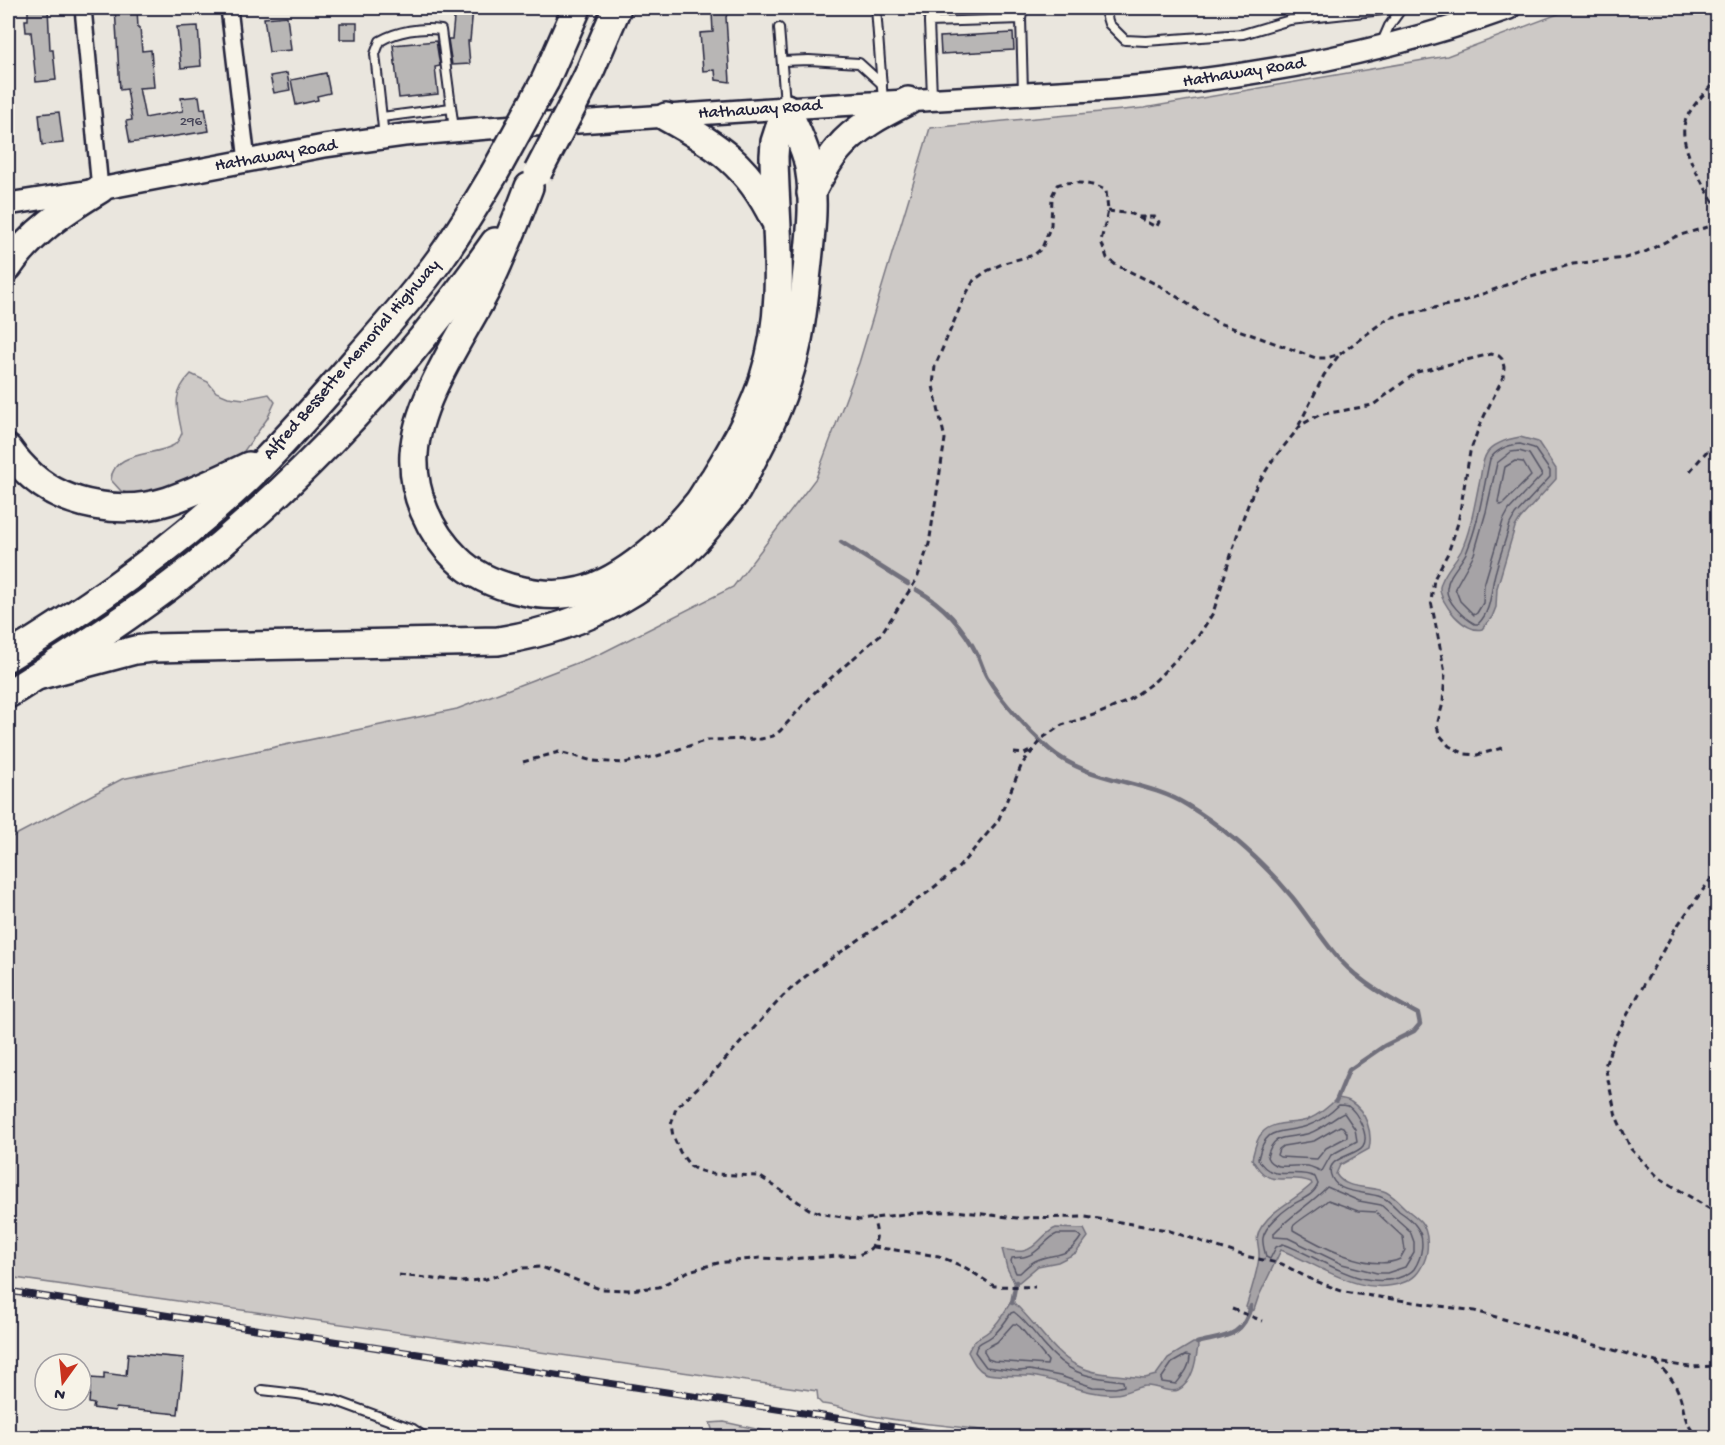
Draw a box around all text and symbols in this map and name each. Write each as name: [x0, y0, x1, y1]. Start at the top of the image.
street label: Hathaway Road: [1181, 53, 1308, 93]
street label: Hathaway Road: [698, 95, 824, 125]
house number: 296: [180, 113, 203, 131]
street label: Hathaway Road: [213, 135, 340, 177]
street label: Alfred Bessette Memorial Highway: [259, 255, 445, 465]
north arrow: [33, 1352, 93, 1412]
text: N: [52, 1382, 68, 1404]

